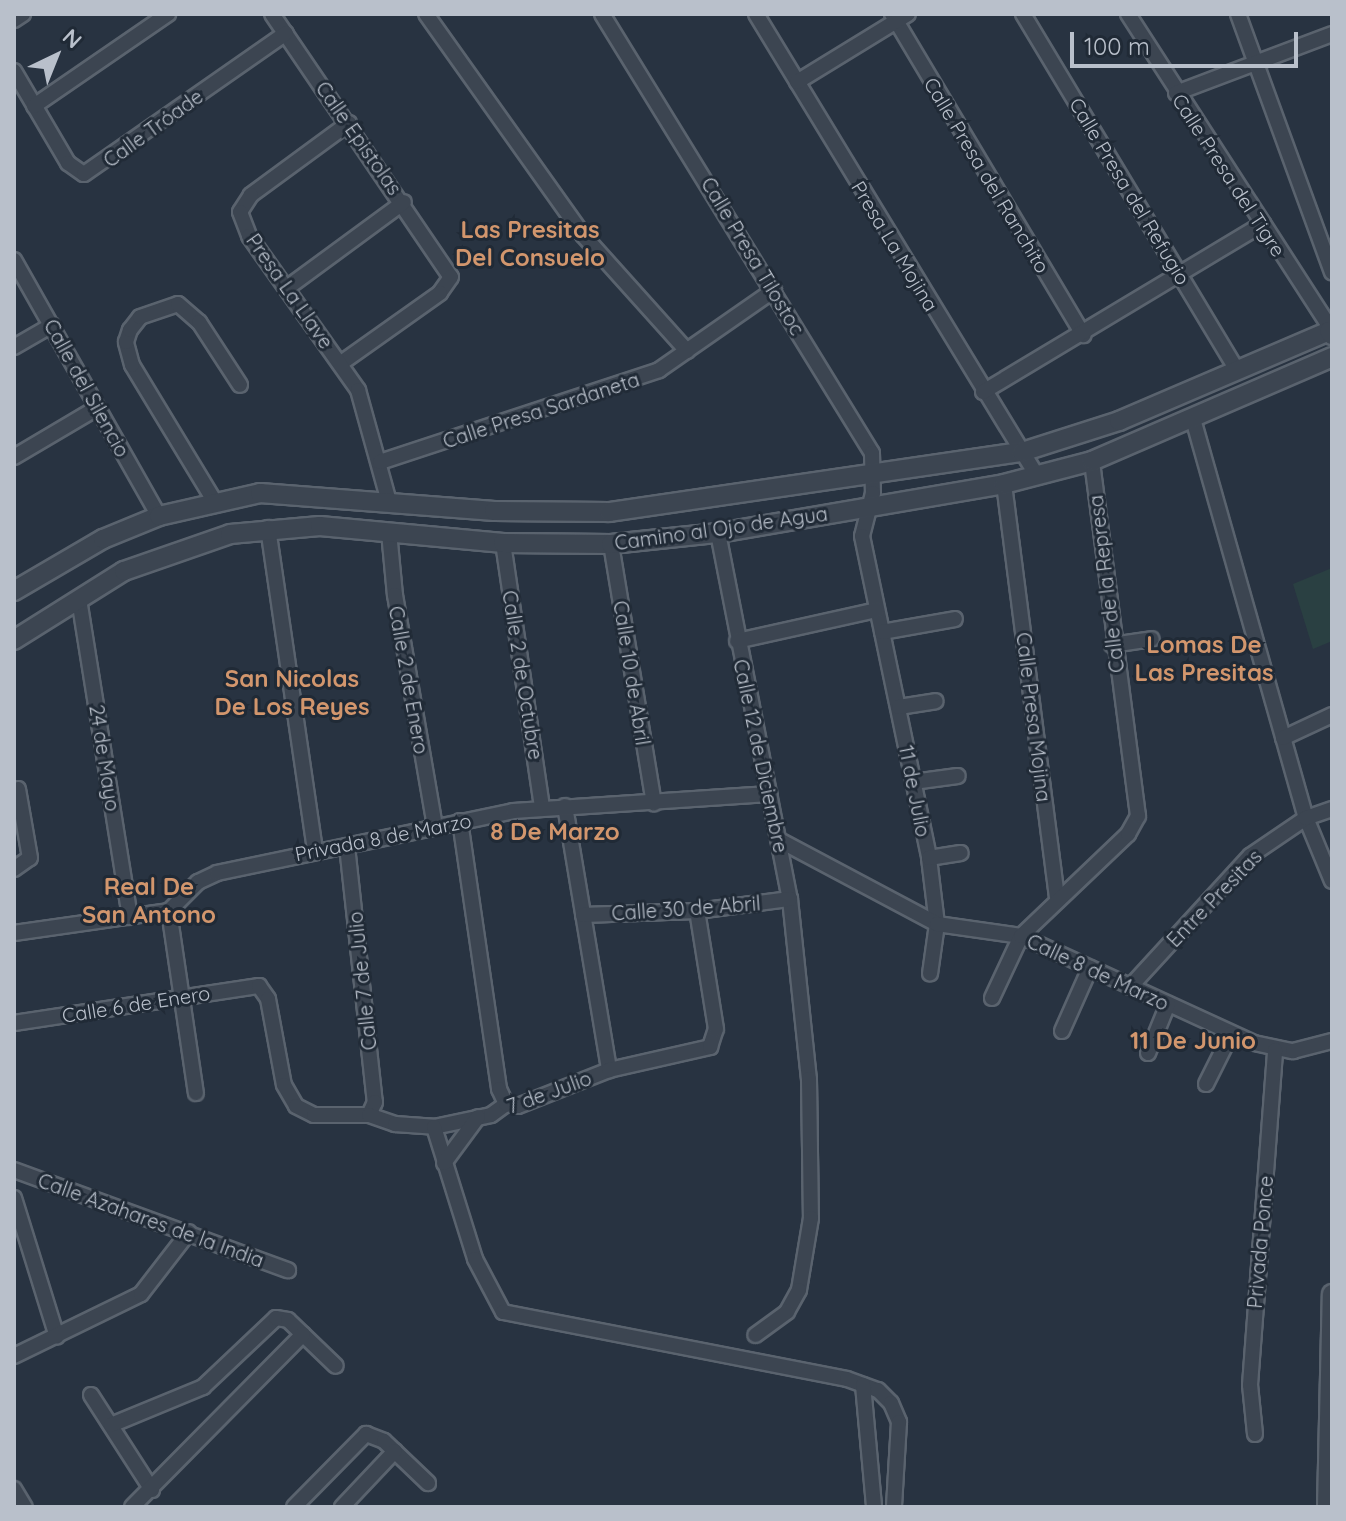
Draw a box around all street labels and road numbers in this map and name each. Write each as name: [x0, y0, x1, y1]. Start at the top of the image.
street label: Calle Presa del Ranchito: [919, 73, 1055, 277]
street label: Calle Epistolas: [311, 77, 407, 199]
street label: Calle Tróade: [99, 84, 207, 172]
street label: Calle Presa del Tigre: [1167, 89, 1291, 261]
street label: Calle Presa del Refugio: [1065, 93, 1195, 289]
street label: Calle Presa Tilostoc: [696, 173, 810, 339]
street label: Presa La Mojina: [847, 176, 943, 316]
street label: Presa La Llave: [242, 229, 338, 353]
street label: Calle del Silencio: [39, 315, 135, 461]
street label: Calle Presa Sardaneta: [440, 367, 642, 453]
street label: Calle de la Represa: [1083, 494, 1129, 674]
street label: Camino al Ojo de Agua: [613, 501, 829, 555]
street label: Calle 2 de Octubre: [498, 589, 548, 761]
street label: Calle 10 de Abril: [609, 599, 655, 747]
street label: Calle 2 de Enero: [384, 604, 434, 756]
street label: Calle Presa Mojina: [1012, 631, 1056, 803]
street label: Calle 12 de Diciembre: [729, 657, 793, 855]
street label: 24 de Mayo: [85, 703, 125, 813]
street label: 11 de Julio: [894, 743, 936, 839]
street label: Privada 8 de Marzo: [293, 808, 473, 866]
street label: Entre Presitas: [1162, 844, 1266, 952]
street label: Calle 30 de Abril: [611, 891, 761, 925]
street label: Calle 7 de Julio: [343, 910, 381, 1052]
street label: Calle 8 de Marzo: [1023, 929, 1173, 1015]
street label: Calle 6 de Enero: [60, 980, 212, 1028]
street label: 7 de Julio: [503, 1066, 595, 1118]
street label: Calle Azahares de la India: [35, 1168, 267, 1272]
street label: Privada Ponce: [1242, 1175, 1278, 1309]

